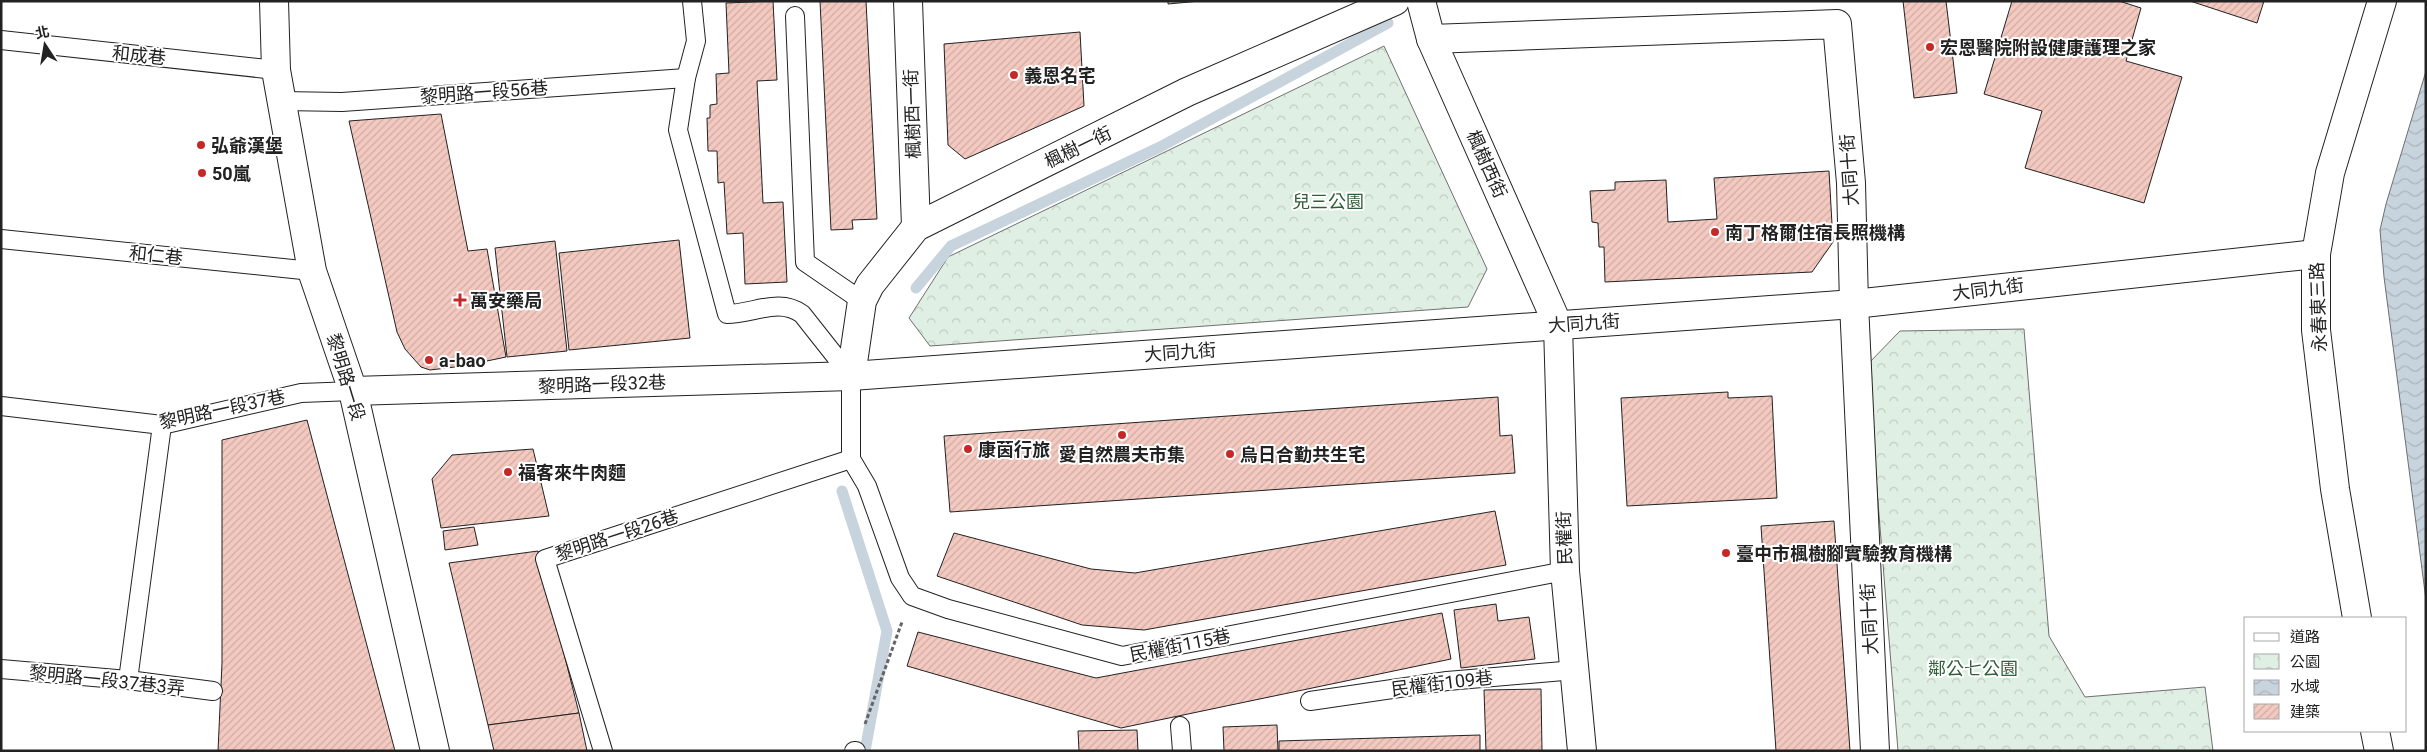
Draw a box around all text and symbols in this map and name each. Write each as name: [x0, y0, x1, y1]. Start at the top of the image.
north arrow: [20, 20, 70, 70]
text: 北: [34, 23, 51, 42]
place label: 宏恩醫院附設健康護理之家: [1940, 37, 2156, 58]
marker: 宏恩醫院附設健康護理之家: [1924, 41, 1936, 53]
street label: 和成巷: [111, 42, 167, 68]
place label: 義恩名宅: [1024, 65, 1096, 86]
street label: 楓樹西一街: [900, 69, 924, 159]
marker: 義恩名宅: [1008, 69, 1020, 81]
street label: 黎明路一段56巷: [419, 77, 549, 107]
street label: 楓樹一街: [1041, 122, 1115, 172]
street label: 楓樹西街: [1463, 127, 1511, 201]
street label: 大同十街: [1836, 133, 1862, 207]
place label: 弘爺漢堡: [211, 135, 283, 156]
marker: 弘爺漢堡: [195, 139, 207, 151]
place label: 50嵐: [212, 163, 251, 184]
marker: 50嵐: [196, 167, 208, 179]
park label: 兒三公園: [1292, 191, 1364, 212]
place label: 南丁格爾住宿長照機構: [1725, 222, 1905, 243]
marker: 南丁格爾住宿長照機構: [1709, 226, 1721, 238]
street label: 和仁巷: [128, 242, 184, 268]
street label: 永春東三路: [2306, 262, 2330, 352]
street label: 大同九街: [1951, 274, 2025, 304]
place label: 萬安藥局: [470, 290, 542, 311]
marker: 萬安藥局: [454, 294, 466, 306]
street label: 大同九街: [1547, 310, 1621, 336]
street label: 黎明路一段: [323, 331, 369, 423]
street label: 大同九街: [1143, 339, 1217, 365]
place label: a-bao: [439, 350, 486, 371]
marker: a-bao: [423, 354, 435, 366]
street label: 黎明路一段32巷: [538, 371, 666, 397]
street label: 黎明路一段37巷: [157, 385, 287, 433]
marker: 愛自然農夫市集: [1116, 429, 1128, 441]
place label: 康茵行旅: [978, 439, 1050, 460]
marker: 康茵行旅: [962, 443, 974, 455]
place label: 愛自然農夫市集: [1059, 444, 1185, 465]
place label: 烏日合勤共生宅: [1240, 444, 1366, 465]
marker: 烏日合勤共生宅: [1224, 448, 1236, 460]
place label: 福客來牛肉麵: [518, 462, 626, 483]
marker: 福客來牛肉麵: [502, 466, 514, 478]
street label: 黎明路一段26巷: [553, 505, 681, 565]
street label: 民權街: [1553, 511, 1575, 565]
place label: 臺中市楓樹腳實驗教育機構: [1736, 543, 1952, 564]
marker: 臺中市楓樹腳實驗教育機構: [1720, 547, 1732, 559]
street label: 大同十街: [1857, 582, 1881, 656]
legend: [2244, 617, 2407, 732]
street label: 民權街115巷: [1128, 625, 1232, 665]
text: 道路: [2290, 628, 2320, 646]
text: 公園: [2290, 653, 2320, 671]
park label: 鄰公七公園: [1928, 658, 2018, 679]
street label: 黎明路一段37巷3弄: [28, 661, 186, 699]
street label: 民權街109巷: [1390, 666, 1494, 700]
text: 水域: [2290, 678, 2320, 696]
text: 建築: [2290, 703, 2320, 721]

